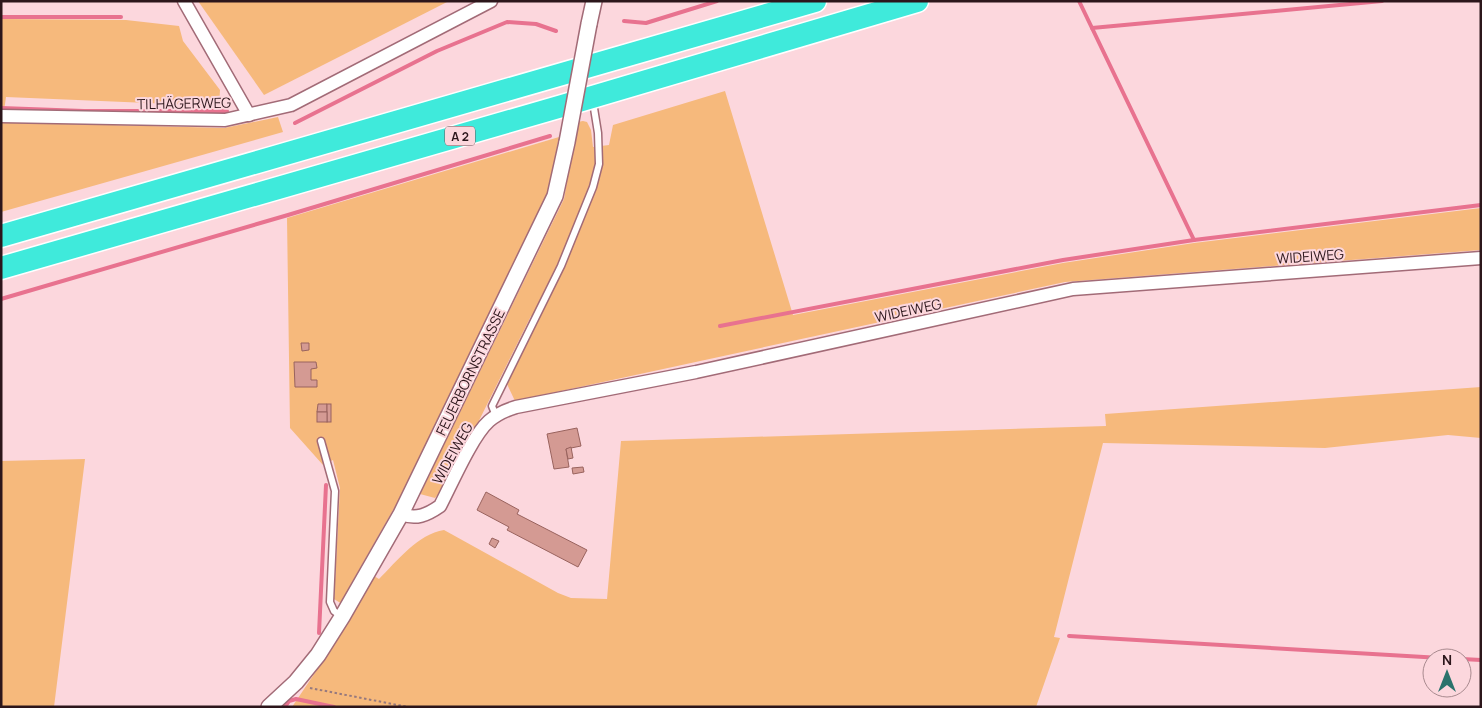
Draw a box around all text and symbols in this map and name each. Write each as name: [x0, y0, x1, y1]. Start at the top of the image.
street label: TILHÄGERWEG: [137, 93, 231, 113]
road number: A 2: [445, 126, 475, 146]
street label: WIDEIWEG: [1276, 244, 1344, 268]
street label: WIDEIWEG: [873, 294, 943, 326]
street label: FEUERBORNSTRASSE: [431, 306, 509, 438]
street label: WIDEIWEG: [427, 419, 477, 487]
north arrow: [1422, 648, 1472, 698]
text: N: [1442, 650, 1452, 669]

